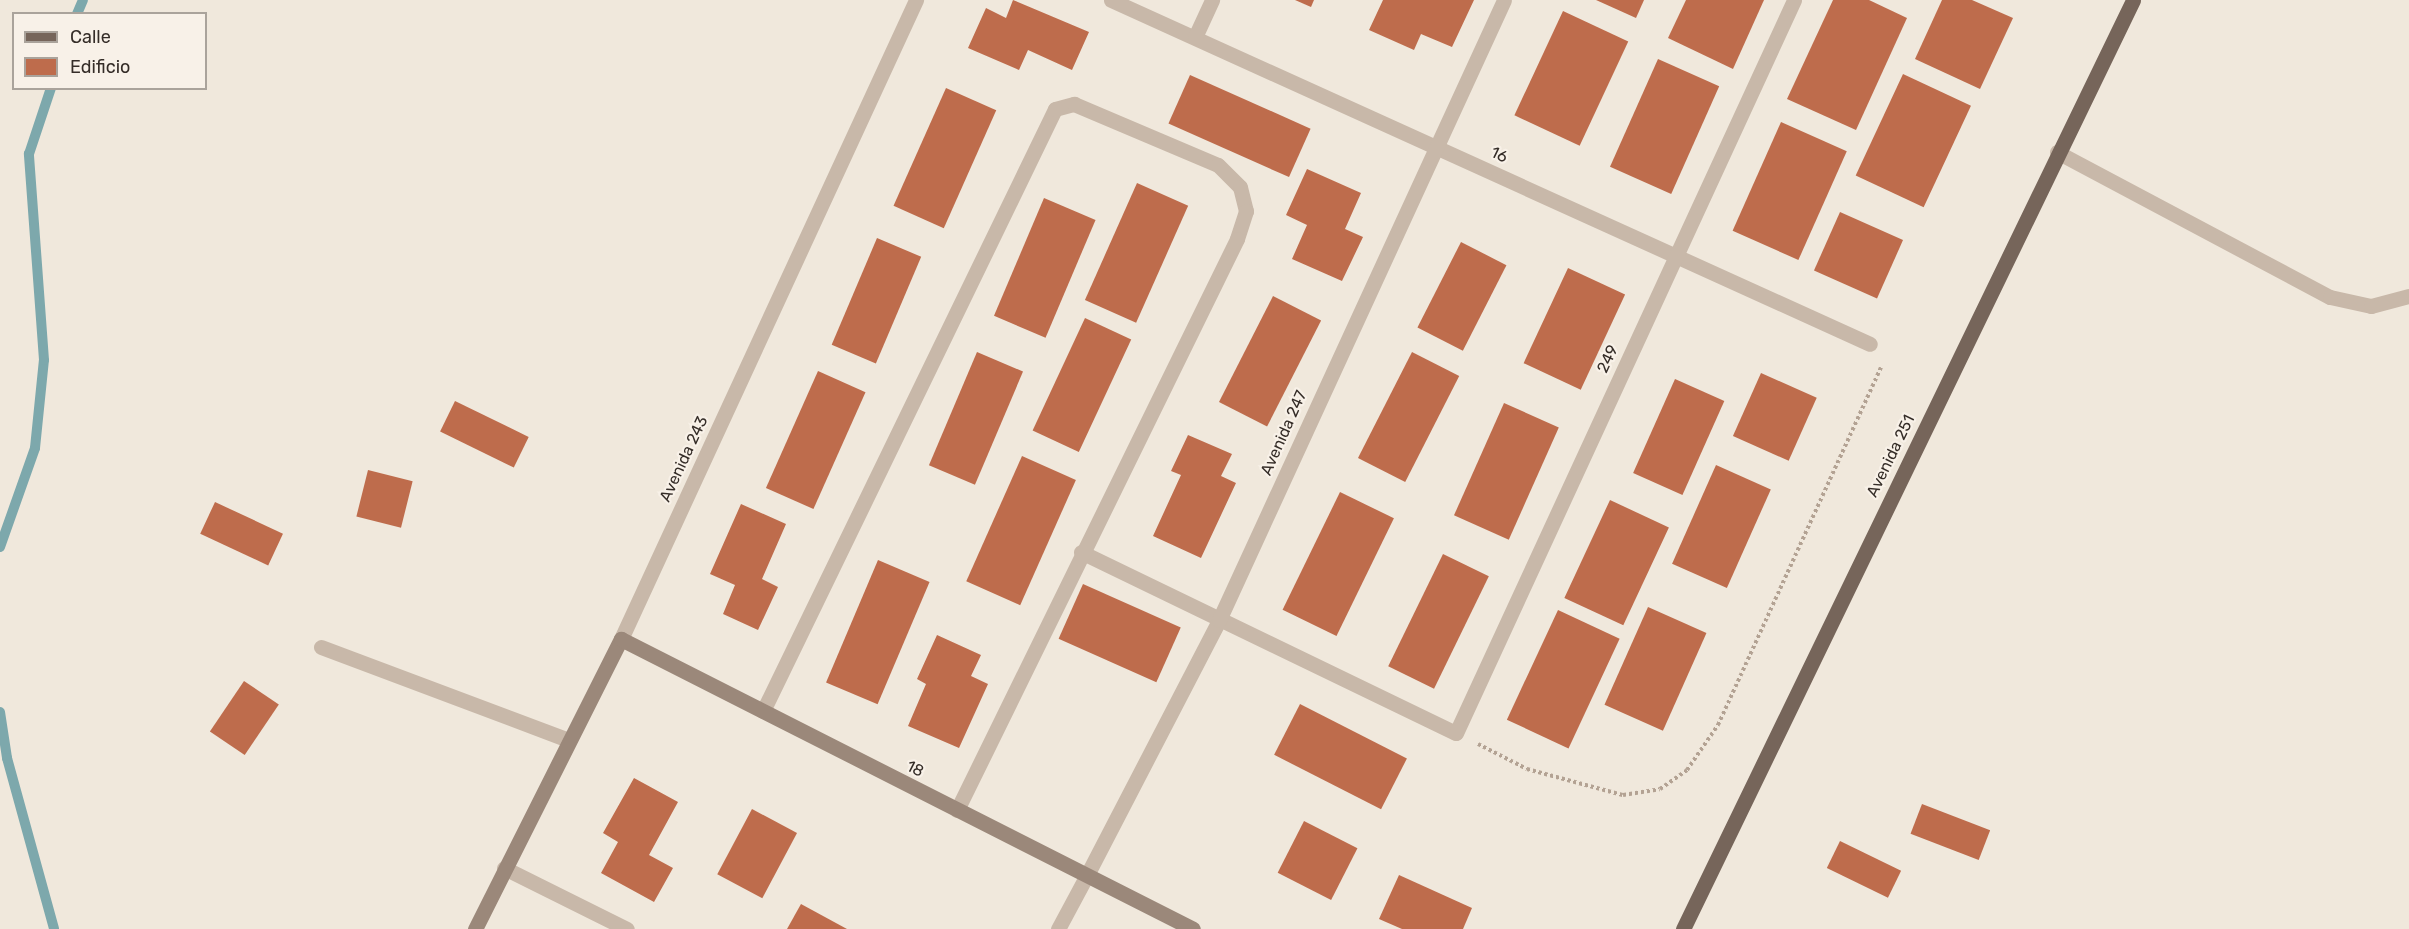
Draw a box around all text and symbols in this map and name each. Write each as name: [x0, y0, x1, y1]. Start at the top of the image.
legend: [12, 12, 207, 90]
text: Calle: [70, 26, 111, 48]
text: Edificio: [70, 56, 130, 78]
street label: 16: [1487, 143, 1511, 167]
street label: 249: [1593, 342, 1623, 376]
street label: Avenida 247: [1257, 388, 1311, 478]
street label: Avenida 251: [1863, 412, 1919, 500]
street label: Avenida 243: [656, 413, 712, 505]
street label: 18: [903, 757, 927, 781]

